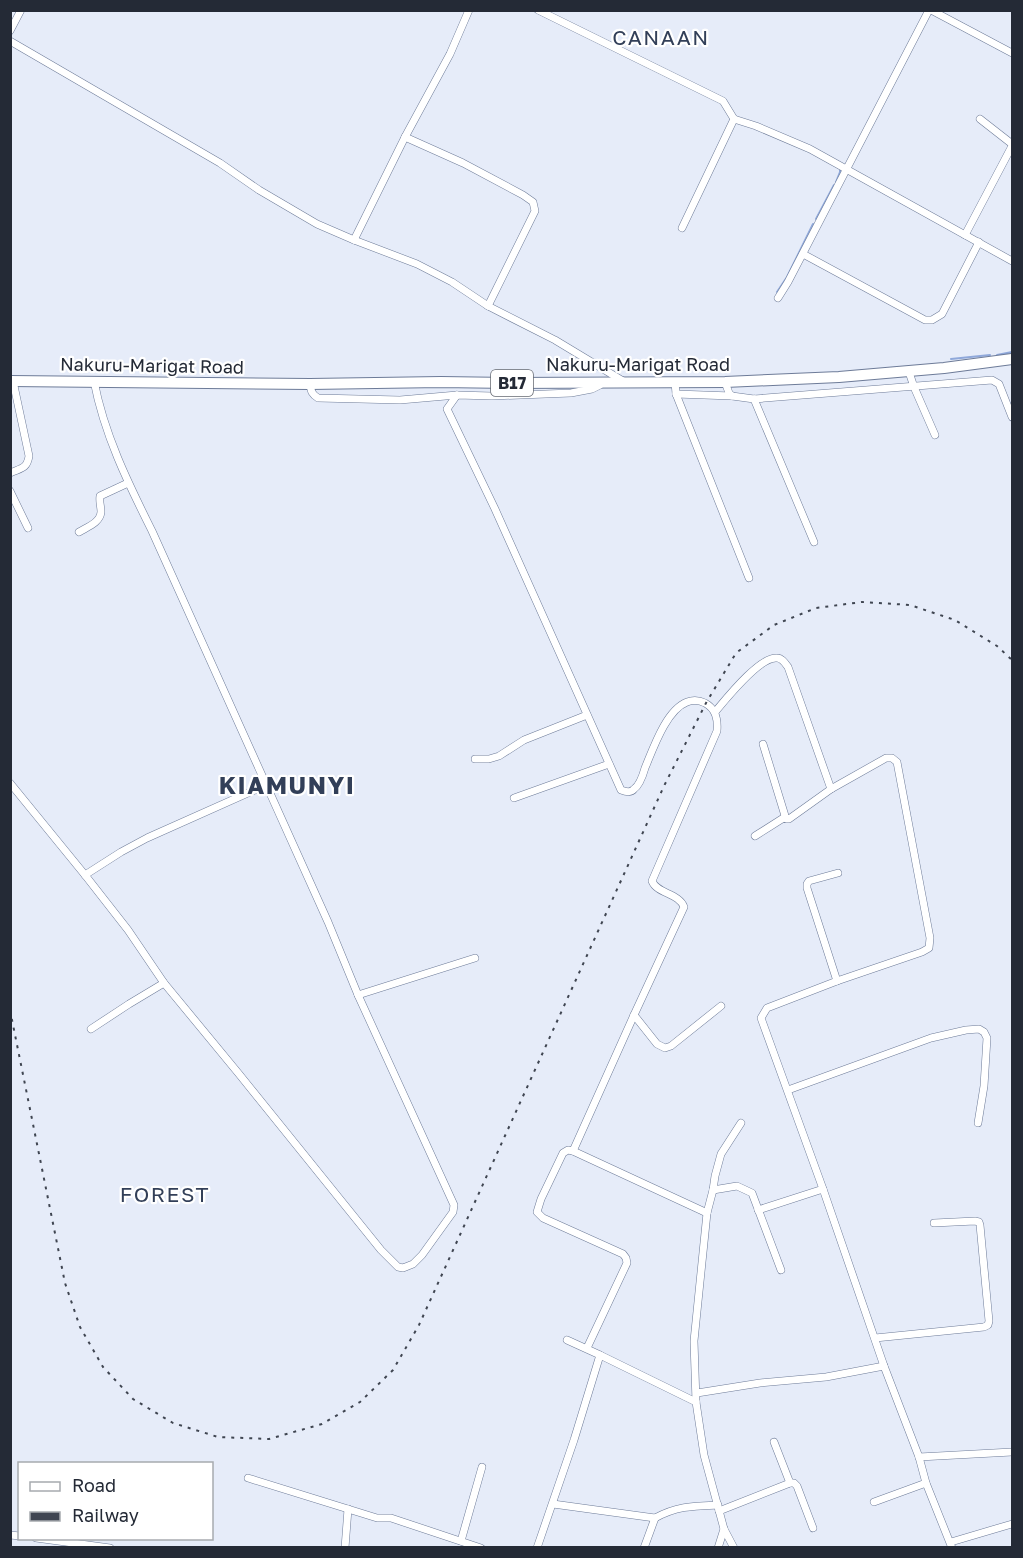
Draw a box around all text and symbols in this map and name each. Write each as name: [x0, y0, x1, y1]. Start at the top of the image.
district label: CANAAN: [612, 24, 710, 50]
street label: Nakuru-Marigat Road: [60, 352, 244, 378]
street label: Nakuru-Marigat Road: [546, 353, 730, 375]
road number: B17: [491, 370, 533, 396]
district label: KIAMUNYI: [219, 770, 355, 799]
district label: FOREST: [120, 1181, 210, 1207]
legend: [18, 1462, 213, 1540]
text: Road: [72, 1474, 116, 1496]
text: Railway: [72, 1504, 139, 1526]

